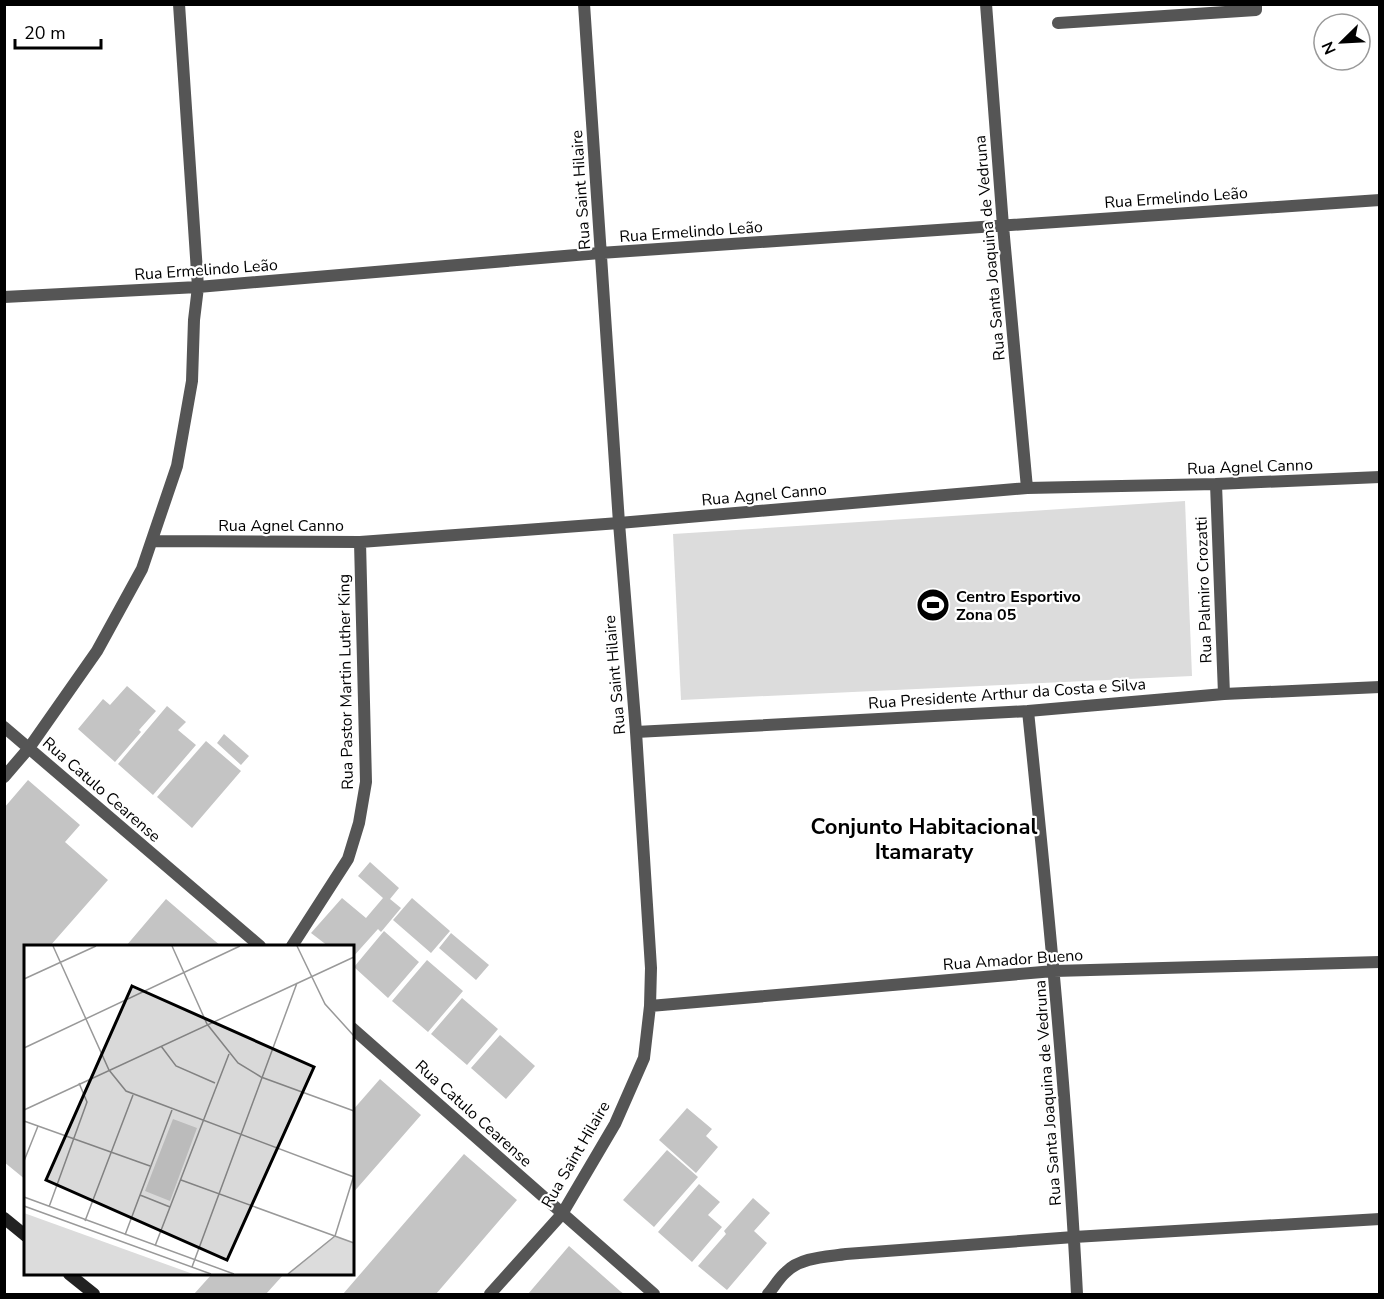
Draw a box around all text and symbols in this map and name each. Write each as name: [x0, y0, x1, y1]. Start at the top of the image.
scale bar: [15, 12, 100, 50]
north arrow: [1312, 12, 1372, 72]
text: 20 m: [24, 21, 66, 45]
text: N: [1317, 38, 1342, 58]
street label: Rua Saint Hilaire: [566, 129, 596, 251]
street label: Rua Santa Joaquina de Vedruna: [969, 134, 1011, 362]
street label: Rua Ermelindo Leão: [1104, 182, 1249, 214]
street label: Rua Ermelindo Leão: [619, 216, 764, 248]
street label: Rua Ermelindo Leão: [134, 254, 279, 286]
street label: Rua Agnel Canno: [1187, 454, 1313, 480]
street label: Rua Agnel Canno: [700, 479, 828, 511]
street label: Rua Agnel Canno: [218, 515, 344, 537]
street label: Rua Palmiro Crozatti: [1190, 516, 1218, 664]
street label: Rua Pastor Martin Luther King: [333, 574, 359, 790]
place label: Centro Esportivo Zona 05: [956, 586, 1081, 626]
sports icon: Centro Esportivo Zona 05: [915, 587, 951, 623]
street label: Rua Saint Hilaire: [599, 614, 631, 736]
street label: Rua Presidente Arthur da Costa e Silva: [867, 673, 1147, 715]
street label: Rua Catulo Cearense: [37, 732, 165, 847]
district label: Conjunto Habitacional Itamaraty: [811, 812, 1037, 867]
street label: Rua Amador Bueno: [942, 944, 1084, 976]
inset map: [24, 945, 354, 1275]
street label: Rua Santa Joaquina de Vedruna: [1029, 979, 1067, 1207]
street label: Rua Catulo Cearense: [410, 1055, 536, 1172]
street label: Rua Saint Hilaire: [536, 1097, 615, 1212]

